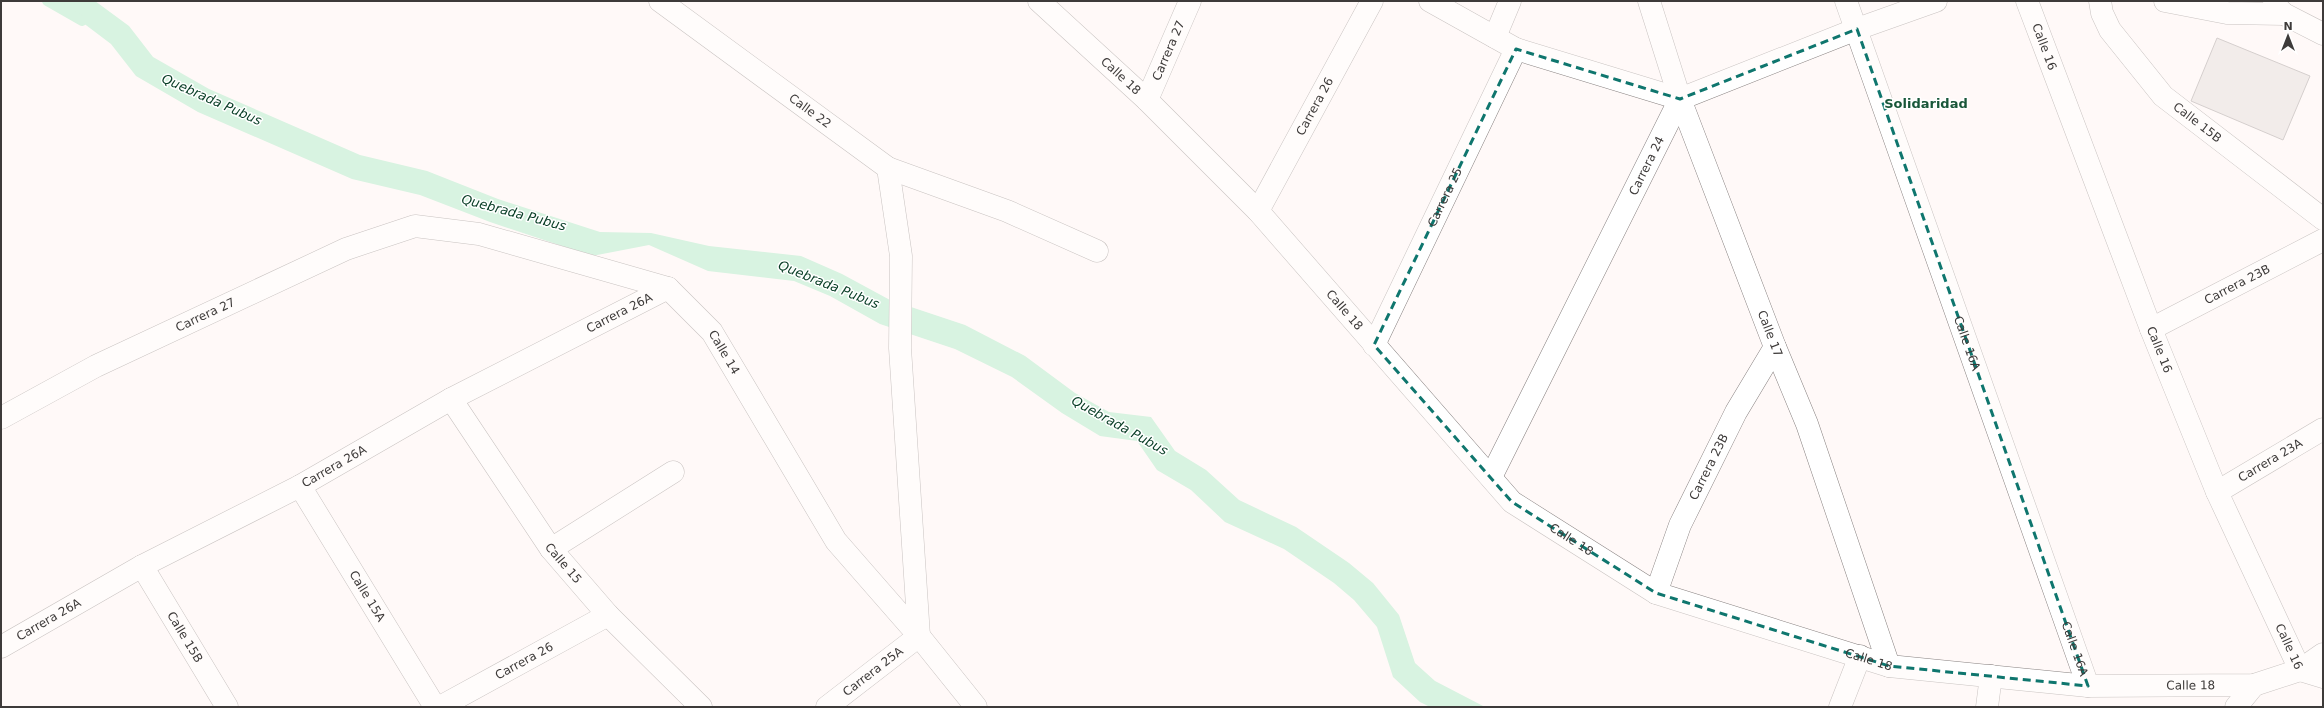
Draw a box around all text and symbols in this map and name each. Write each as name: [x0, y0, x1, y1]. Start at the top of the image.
north arrow: [2268, 16, 2308, 56]
street label: Carrera 27: [1149, 18, 1188, 83]
text: N: [2283, 20, 2293, 33]
street label: Calle 16: [2029, 21, 2060, 72]
street label: Calle 18: [1098, 54, 1144, 98]
water label: Quebrada Pubus: [160, 71, 264, 128]
street label: Carrera 26: [1293, 75, 1336, 138]
street label: Calle 22: [786, 91, 834, 131]
district label: Solidaridad: [1884, 96, 1968, 111]
street label: Calle 15B: [2170, 99, 2224, 145]
street label: Carrera 24: [1626, 134, 1667, 197]
street label: Carrera 25: [1425, 165, 1465, 229]
water label: Quebrada Pubus: [460, 191, 568, 234]
water label: Quebrada Pubus: [776, 257, 882, 312]
street label: Carrera 23B: [2202, 262, 2272, 307]
street label: Calle 18: [1323, 287, 1366, 333]
street label: Carrera 26A: [584, 290, 655, 336]
street label: Carrera 27: [173, 295, 237, 335]
street label: Calle 17: [1755, 308, 1785, 359]
street label: Calle 16A: [1951, 314, 1983, 373]
street label: Calle 16: [2144, 324, 2175, 375]
street label: Calle 14: [706, 328, 743, 377]
water label: Quebrada Pubus: [1069, 393, 1171, 458]
street label: Carrera 23B: [1687, 431, 1731, 502]
street label: Carrera 23A: [2236, 435, 2306, 485]
street label: Carrera 26A: [299, 442, 369, 490]
street label: Calle 18: [1547, 521, 1596, 559]
street label: Calle 15: [542, 540, 585, 586]
street label: Calle 15A: [346, 568, 389, 625]
street label: Carrera 26A: [14, 595, 84, 644]
street label: Calle 15B: [164, 609, 206, 665]
street label: Calle 16A: [2059, 619, 2091, 679]
street label: Calle 16: [2272, 621, 2306, 672]
street label: Carrera 26: [493, 639, 556, 682]
street label: Carrera 25A: [840, 643, 906, 699]
street label: Calle 18: [1843, 646, 1894, 674]
street label: Calle 18: [2166, 678, 2215, 693]

